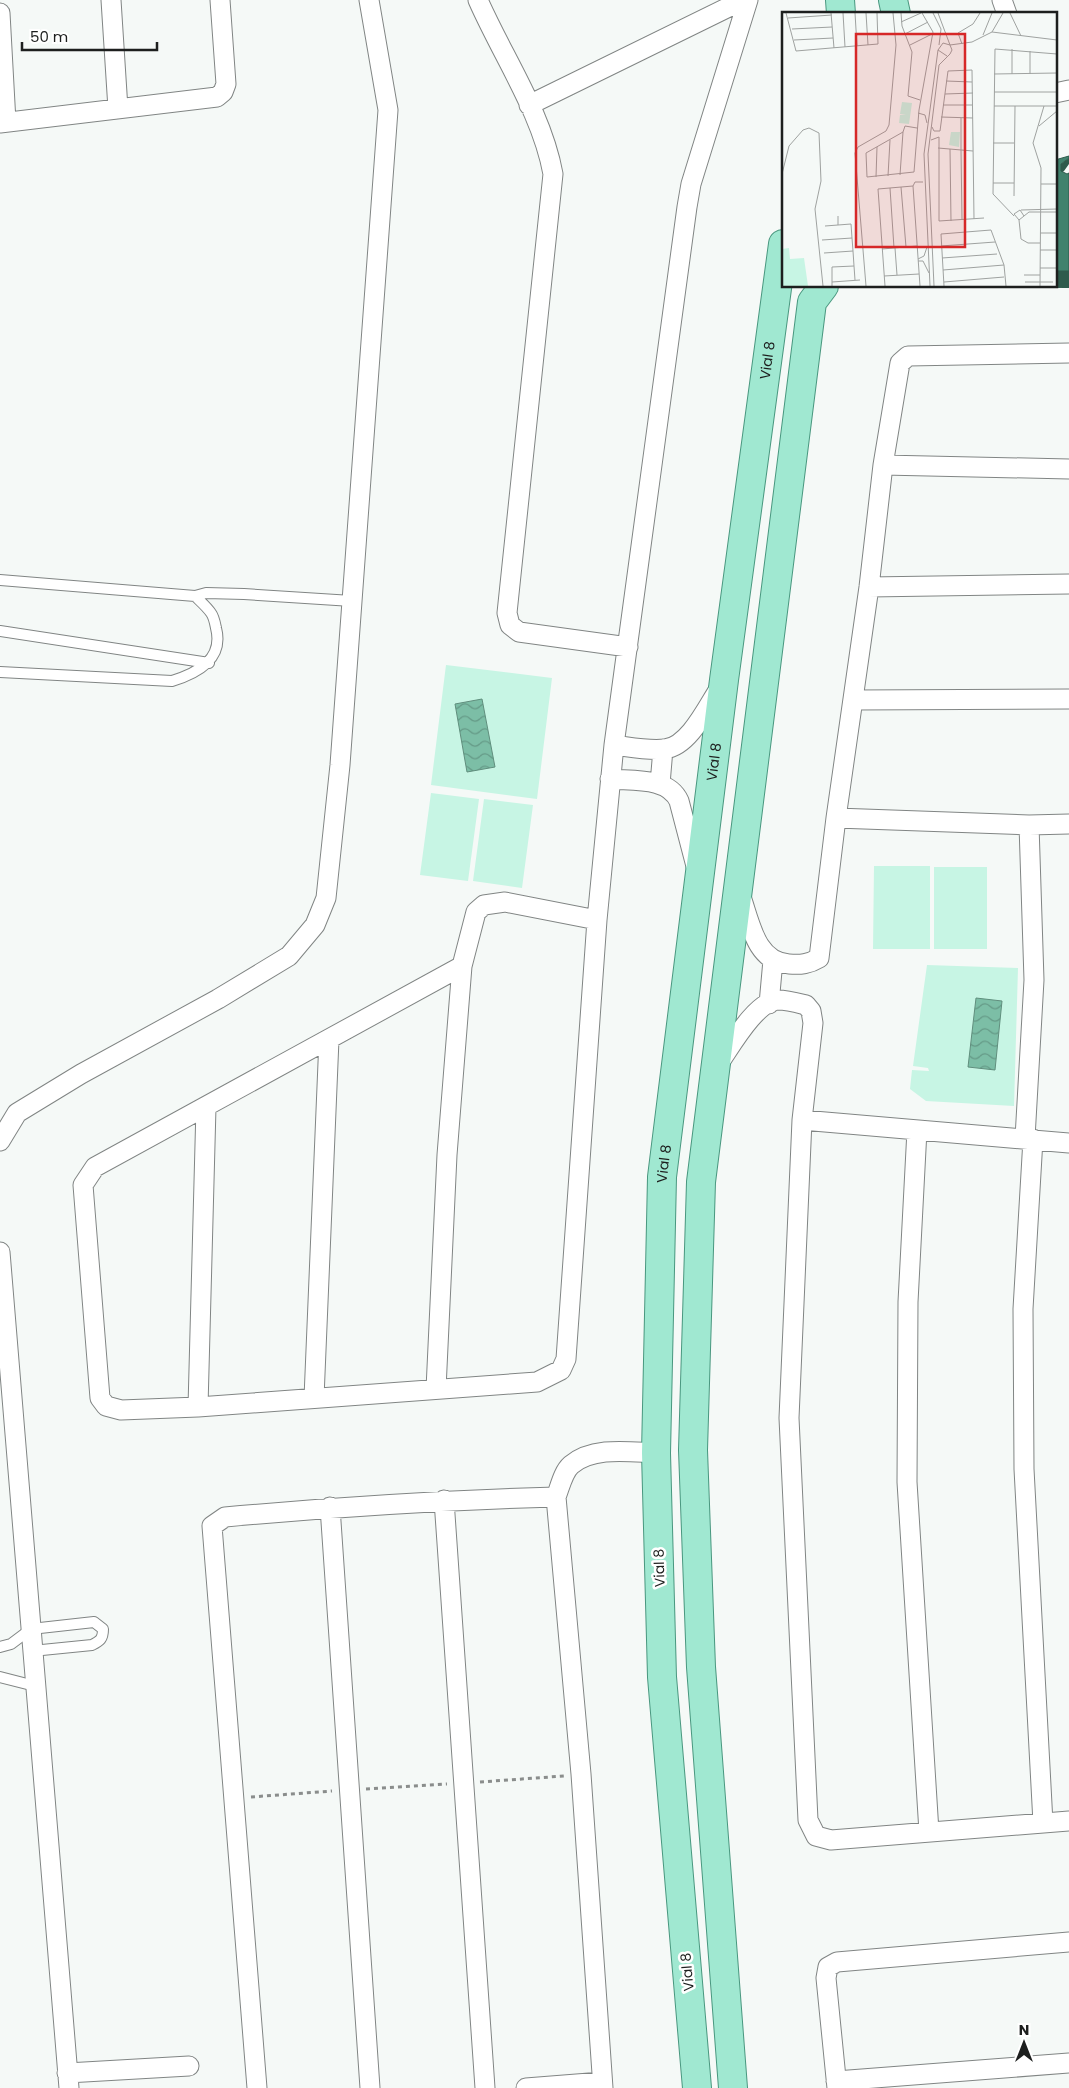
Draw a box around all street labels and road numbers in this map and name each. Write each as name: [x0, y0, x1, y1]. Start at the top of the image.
street label: Vial 8: [755, 340, 780, 381]
street label: Vial 8: [701, 741, 726, 782]
street label: Vial 8: [652, 1143, 676, 1183]
street label: Vial 8: [648, 1548, 670, 1588]
street label: Vial 8: [675, 1952, 699, 1992]

